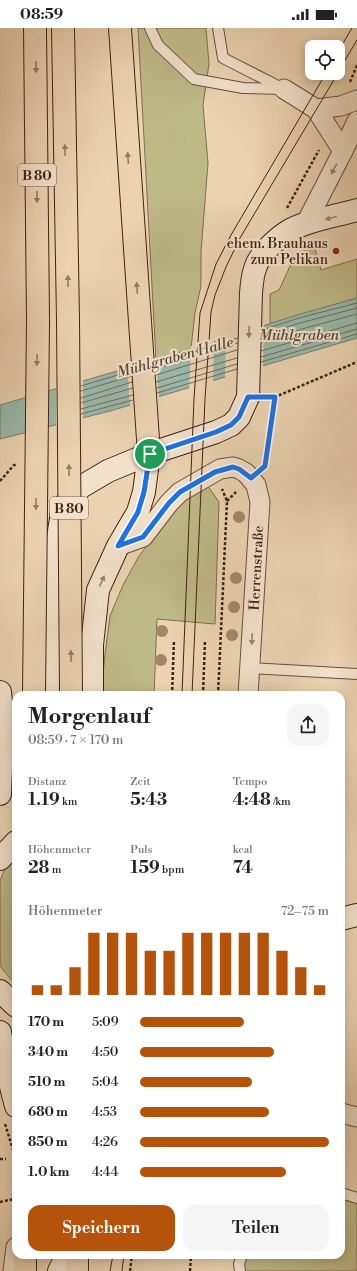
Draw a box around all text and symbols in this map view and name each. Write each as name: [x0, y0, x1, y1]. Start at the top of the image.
text: 08:59: [20, 5, 63, 24]
map controls: [305, 40, 345, 80]
button: locate: [305, 40, 345, 80]
one-way arrow: [33, 61, 39, 74]
one-way arrow: [62, 143, 68, 156]
one-way arrow: [125, 152, 132, 164]
one-way arrow: [331, 163, 337, 175]
road number: B 80: [18, 164, 56, 186]
one-way arrow: [34, 191, 40, 204]
one-way arrow: [325, 215, 337, 221]
place label: ehem. Brauhaus zum Pelikan: [227, 235, 329, 269]
marker: ehem. Brauhaus zum Pelikan: [331, 246, 341, 256]
one-way arrow: [65, 274, 71, 287]
one-way arrow: [134, 281, 140, 294]
one-way arrow: [246, 326, 253, 338]
water label: Mühlgraben: [259, 326, 340, 345]
water label: Mühlgraben Halle: [115, 333, 236, 382]
one-way arrow: [34, 354, 40, 367]
pin: [133, 437, 167, 471]
icon: arrive: [139, 443, 161, 465]
one-way arrow: [66, 463, 72, 476]
road number: B 80: [50, 497, 88, 519]
one-way arrow: [33, 498, 39, 511]
street label: Herrenstraße: [246, 525, 268, 611]
one-way arrow: [99, 575, 106, 587]
one-way arrow: [249, 633, 256, 645]
one-way arrow: [68, 649, 74, 662]
text: Morgenlauf: [28, 703, 150, 730]
button: share: [287, 704, 329, 746]
text: 08:59 · 7 × 170 m: [28, 732, 123, 748]
text: Distanz: [28, 775, 67, 789]
text: Zeit: [130, 775, 150, 789]
text: Tempo: [233, 775, 267, 789]
text: 1.19: [28, 789, 60, 811]
text: 5:43: [130, 789, 167, 811]
text: 4:48: [233, 789, 271, 811]
text: km: [60, 795, 77, 809]
text: /km: [271, 795, 291, 809]
text: Höhenmeter: [28, 843, 91, 857]
text: Puls: [130, 843, 152, 857]
text: kcal: [233, 843, 253, 857]
text: 28: [28, 857, 49, 879]
text: 159: [130, 857, 160, 879]
text: 74: [233, 857, 253, 879]
text: m: [49, 863, 61, 877]
text: bpm: [160, 863, 184, 877]
text: Höhenmeter: [28, 903, 102, 919]
text: 72–75 m: [281, 903, 329, 919]
text: 170 m: [28, 1014, 64, 1030]
text: 5:09: [92, 1014, 119, 1030]
text: 340 m: [28, 1044, 68, 1060]
text: 4:50: [92, 1044, 118, 1060]
text: 510 m: [28, 1074, 65, 1090]
text: 5:04: [92, 1074, 118, 1090]
text: 680 m: [28, 1104, 68, 1120]
text: 4:53: [92, 1104, 117, 1120]
text: 850 m: [28, 1134, 68, 1150]
text: 4:26: [92, 1134, 118, 1150]
text: 1.0 km: [28, 1164, 69, 1180]
text: 4:44: [92, 1164, 118, 1180]
button: Speichern: [28, 1205, 175, 1251]
button: Teilen: [183, 1205, 329, 1251]

